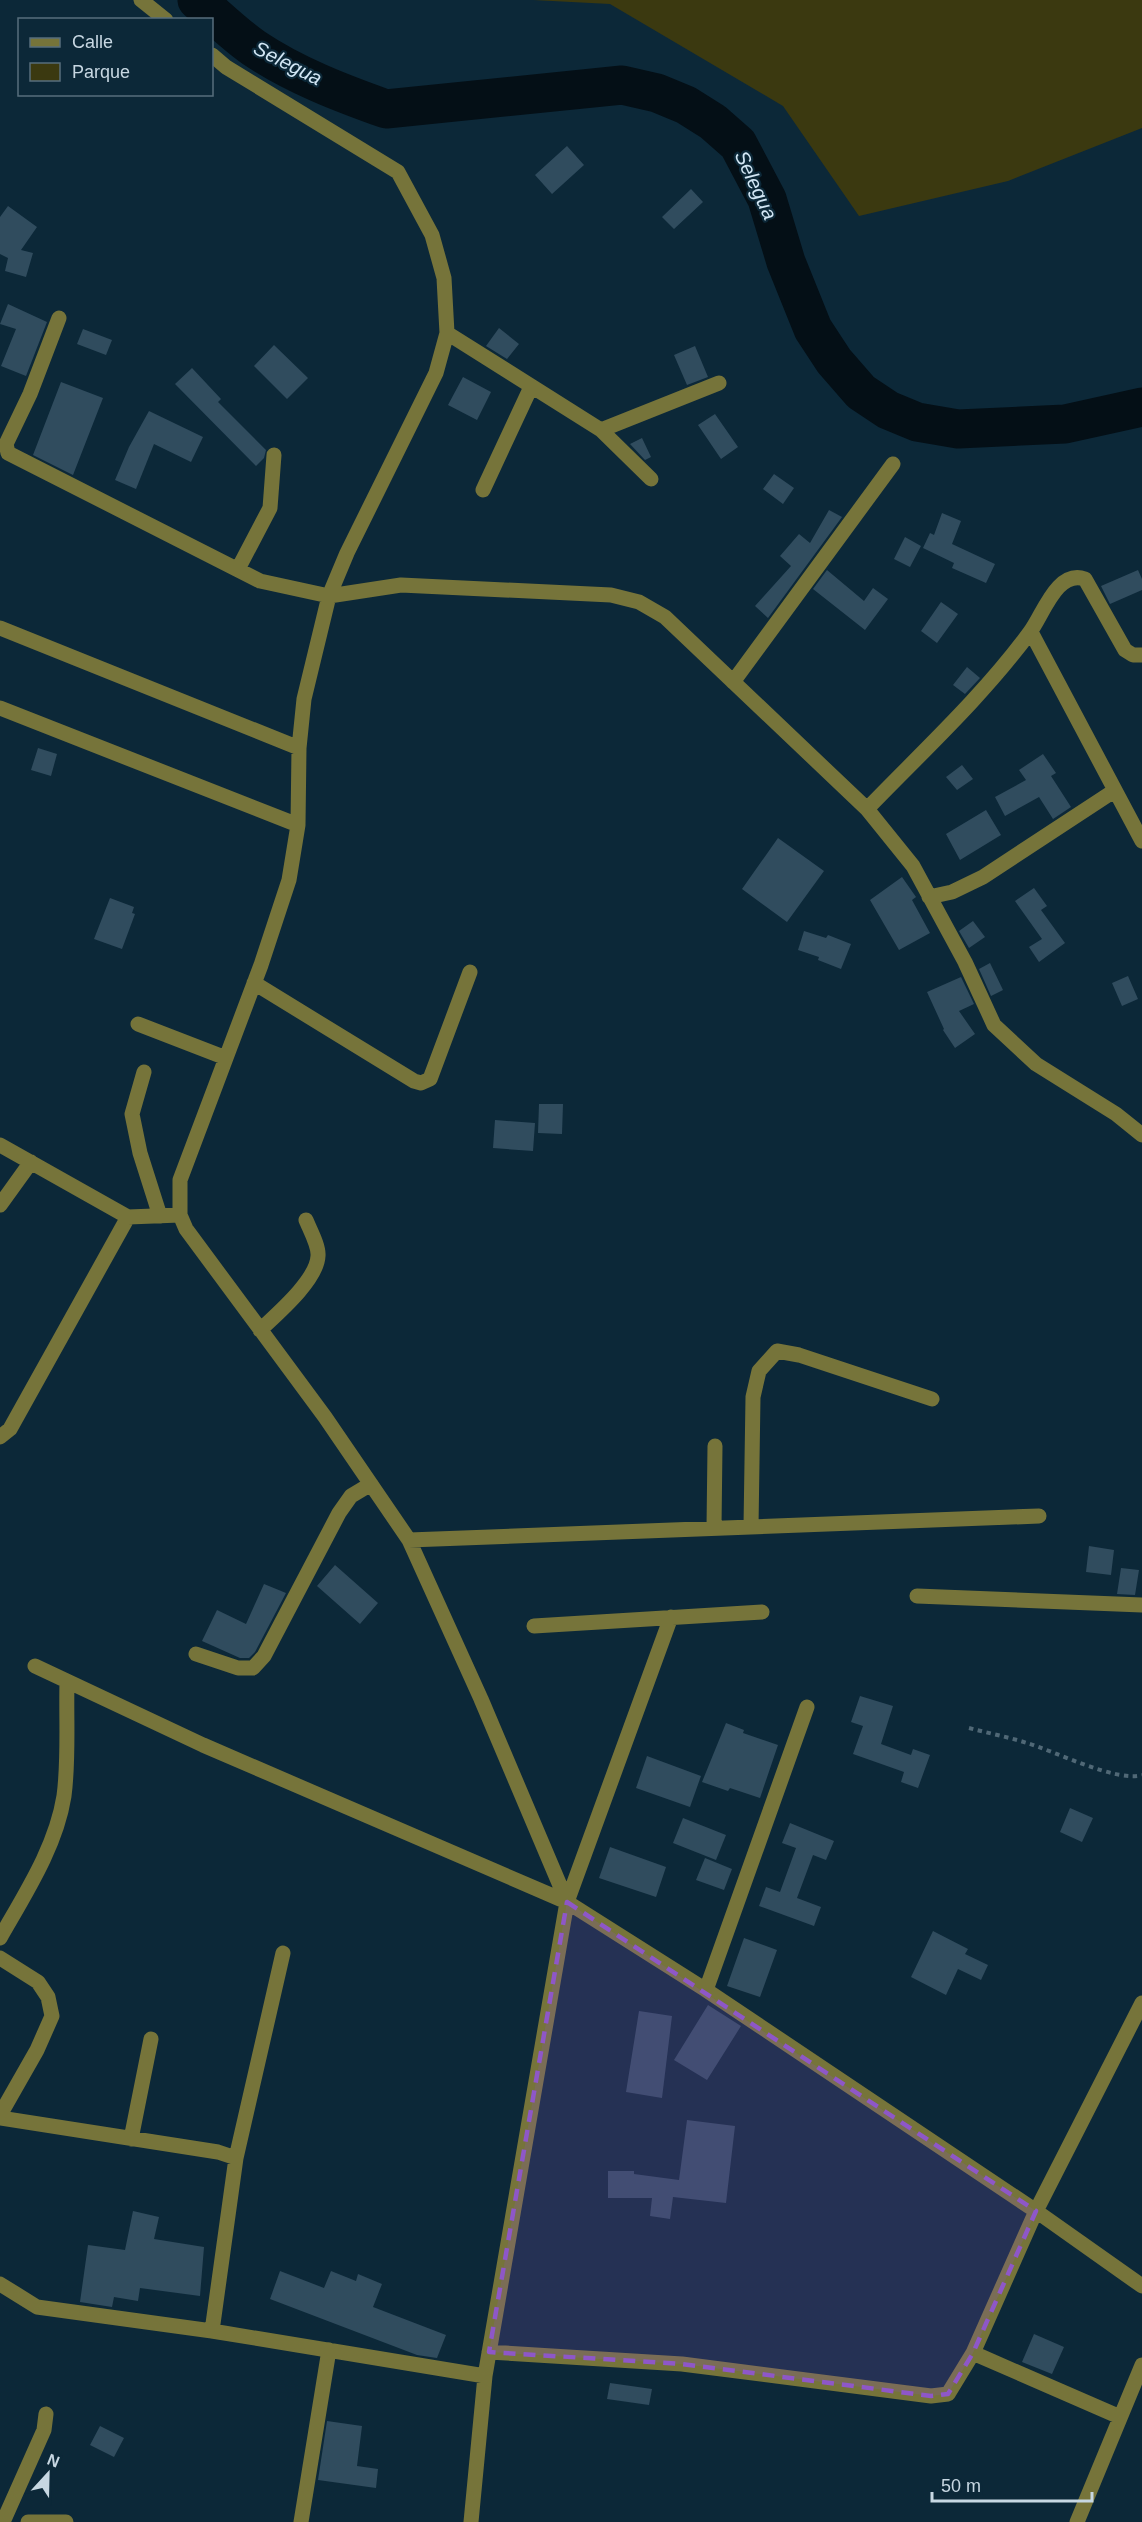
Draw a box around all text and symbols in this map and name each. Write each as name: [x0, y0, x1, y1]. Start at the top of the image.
legend: [18, 18, 213, 96]
text: Calle: [72, 32, 113, 52]
water label: Selegua: [250, 37, 326, 89]
text: Parque: [72, 62, 130, 82]
water label: Selegua: [731, 147, 781, 223]
north arrow: [18, 2444, 78, 2504]
text: N: [45, 2451, 62, 2471]
scale bar: [932, 2465, 1092, 2503]
text: 50 m: [941, 2476, 981, 2496]

